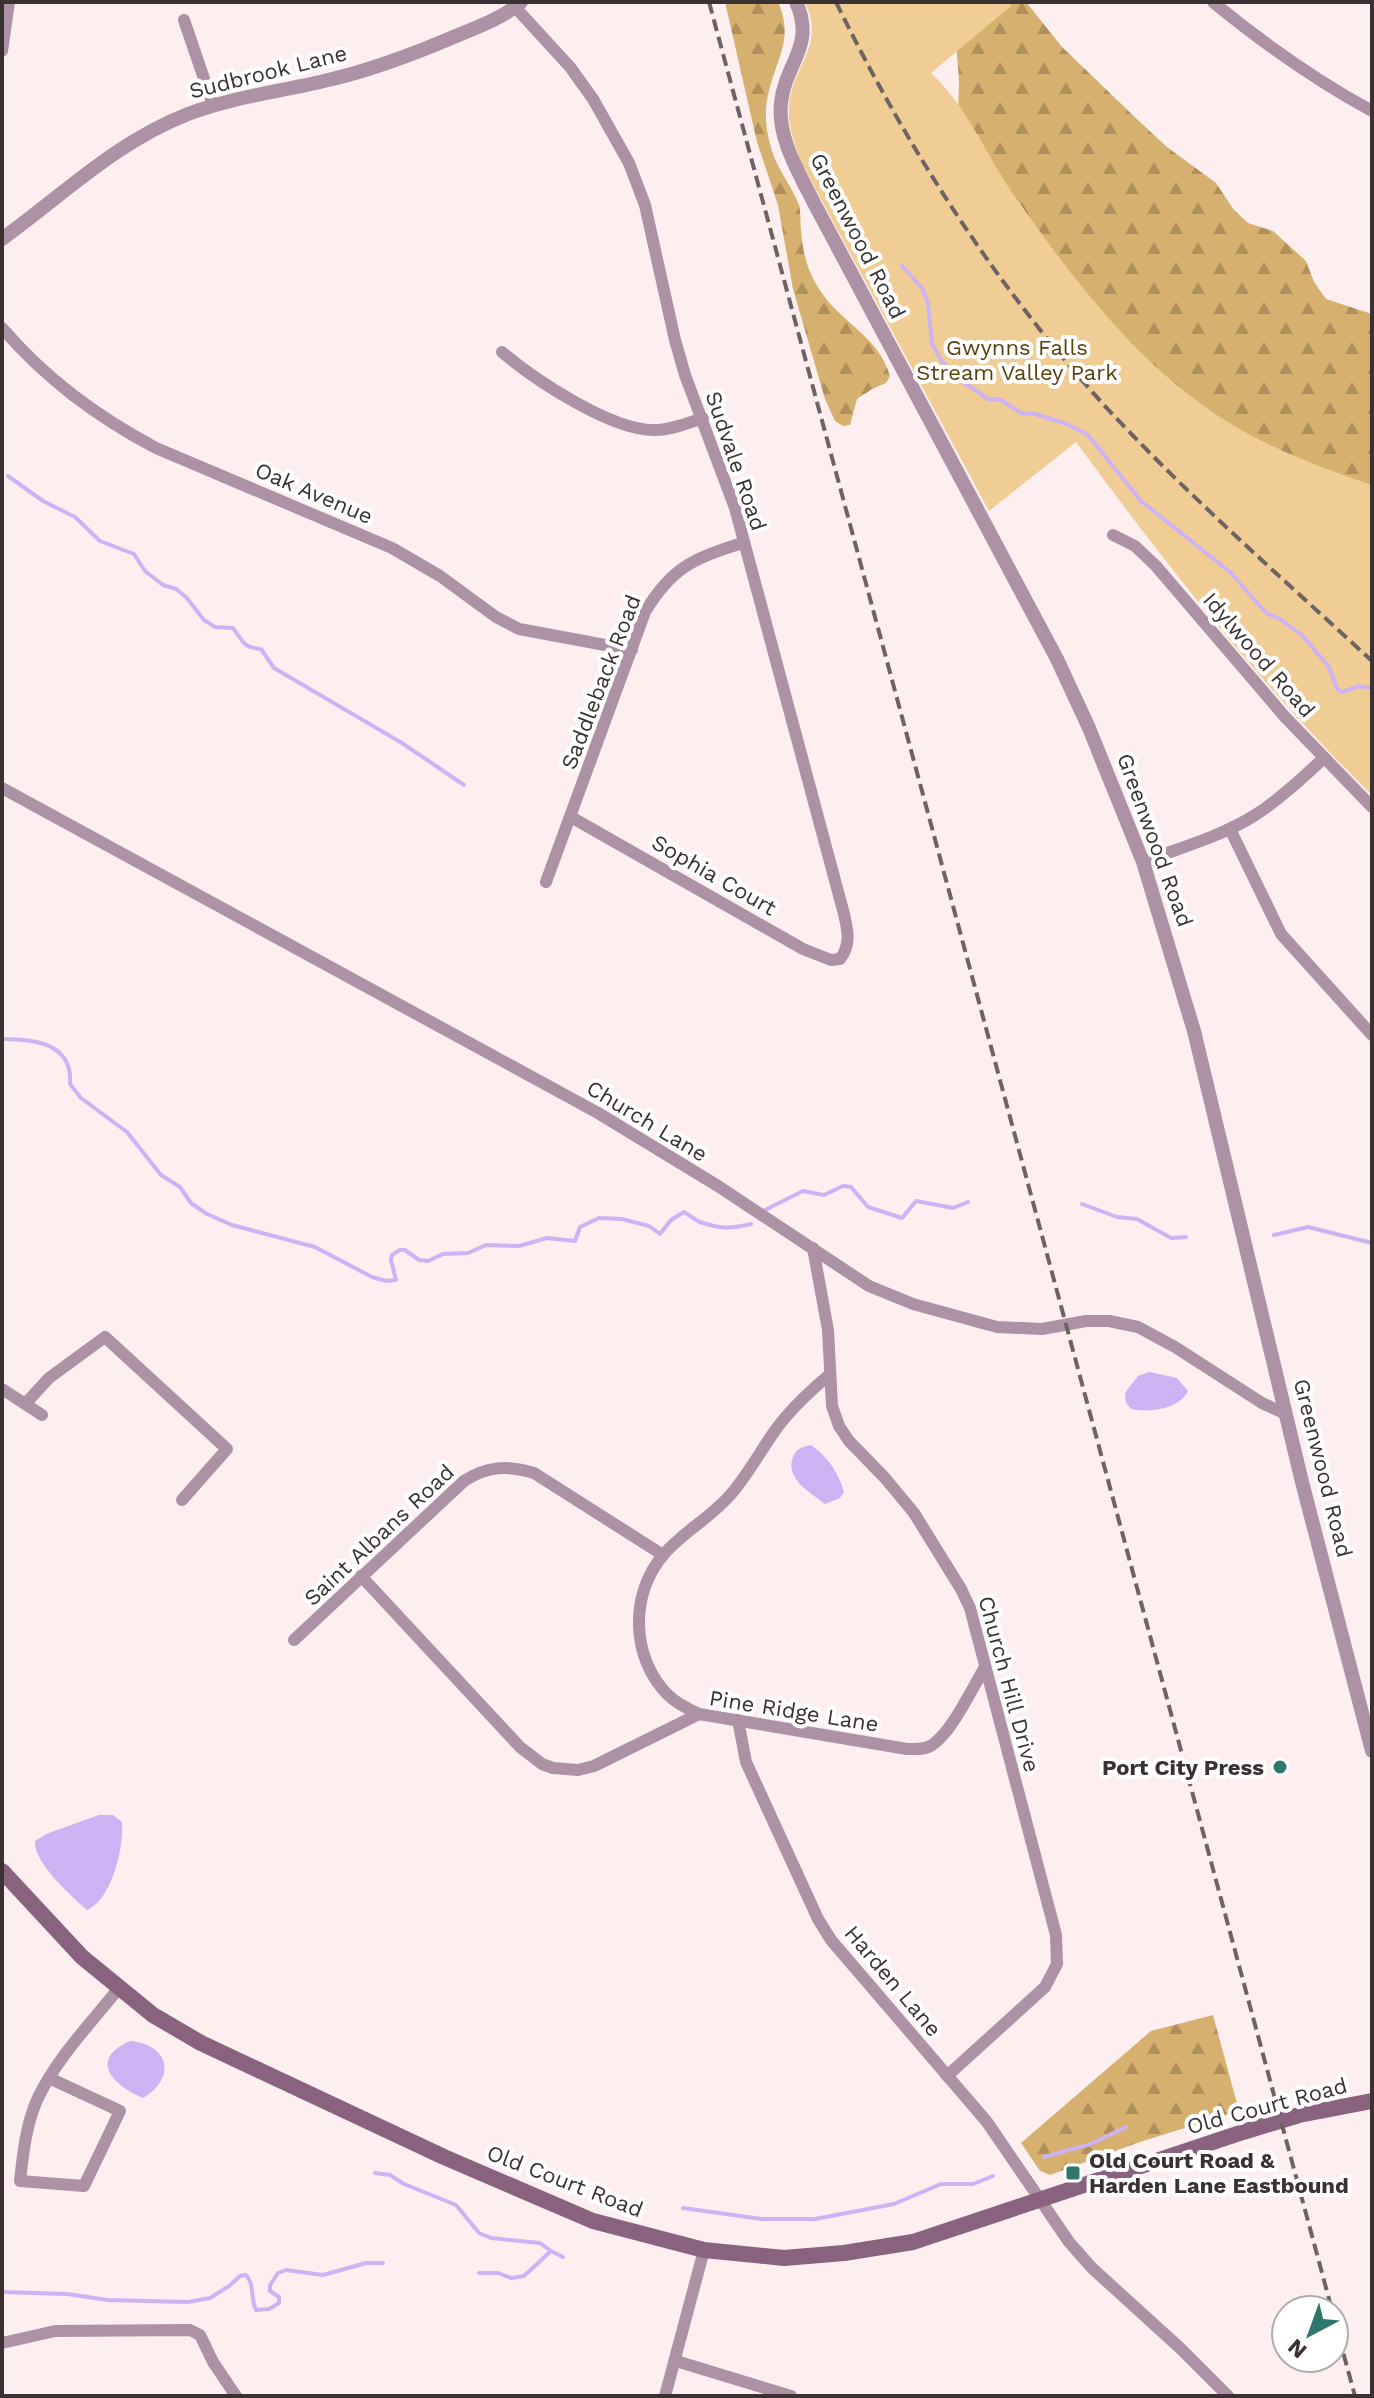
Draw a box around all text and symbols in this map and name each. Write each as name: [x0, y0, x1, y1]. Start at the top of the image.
street label: Sudbrook Lane: [187, 40, 349, 104]
street label: Greenwood Road: [805, 149, 911, 323]
park label: Gwynns Falls Stream Valley Park: [916, 335, 1118, 385]
street label: Sudvale Road: [700, 388, 772, 534]
street label: Oak Avenue: [251, 457, 377, 529]
street label: Idylwood Road: [1198, 587, 1320, 723]
street label: Saddleback Road: [556, 591, 646, 773]
street label: Greenwood Road: [1112, 750, 1198, 930]
street label: Sophia Court: [647, 829, 781, 921]
street label: Church Lane: [582, 1075, 712, 1167]
street label: Greenwood Road: [1289, 1376, 1357, 1560]
street label: Saint Albans Road: [299, 1459, 459, 1611]
street label: Church Hill Drive: [973, 1593, 1045, 1775]
street label: Pine Ridge Lane: [708, 1685, 880, 1737]
place label: Port City Press: [1102, 1755, 1264, 1780]
marker: Port City Press: [1271, 1758, 1289, 1776]
street label: Harden Lane: [840, 1921, 946, 2041]
street label: Old Court Road: [1184, 2073, 1350, 2139]
street label: Old Court Road: [483, 2140, 647, 2222]
place label: Old Court Road & Harden Lane Eastbound: [1089, 2148, 1349, 2198]
marker: Old Court Road & Harden Lane Eastbound: [1064, 2164, 1082, 2182]
north arrow: [1270, 2294, 1350, 2374]
text: N: [1283, 2334, 1312, 2364]

